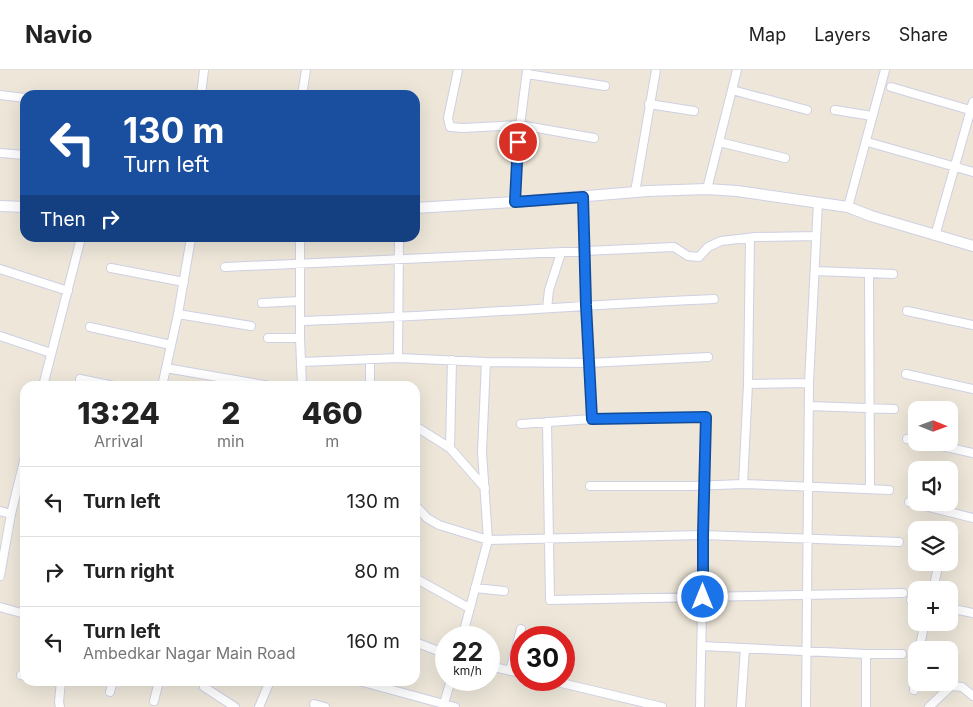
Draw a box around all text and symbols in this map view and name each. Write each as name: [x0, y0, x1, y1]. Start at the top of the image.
text: Navio: [25, 20, 92, 49]
text: Map: [749, 24, 786, 45]
text: Layers: [814, 24, 871, 45]
text: Share: [899, 24, 948, 45]
text: 130 m: [123, 109, 225, 151]
icon: left: [40, 110, 105, 175]
pin: [497, 121, 539, 163]
icon: arrive: [504, 128, 532, 156]
text: Turn left: [123, 151, 209, 177]
icon: right: [96, 205, 124, 233]
text: Then: [40, 208, 86, 231]
text: 13:24: [77, 395, 160, 431]
text: 2: [221, 395, 240, 431]
text: 460: [302, 395, 363, 431]
north arrow: [908, 401, 958, 451]
map controls: [908, 401, 958, 691]
text: Arrival: [94, 431, 143, 451]
text: min: [217, 431, 244, 451]
text: m: [325, 431, 339, 451]
button: sound: [908, 461, 958, 511]
icon: left: [40, 488, 68, 516]
text: Turn left: [83, 490, 161, 513]
text: 130 m: [347, 490, 400, 513]
button: layers: [908, 521, 958, 571]
icon: right: [40, 558, 68, 586]
text: Turn right: [83, 560, 174, 583]
text: 80 m: [354, 560, 400, 583]
position arrow: [676, 570, 728, 622]
button: +: [908, 581, 958, 631]
text: Turn left: [83, 620, 161, 643]
speed limit sign: 30: [510, 626, 575, 691]
icon: left: [40, 628, 68, 656]
text: 160 m: [347, 630, 400, 653]
text: 22: [452, 637, 483, 667]
button: −: [908, 641, 958, 691]
text: Ambedkar Nagar Main Road: [83, 643, 295, 663]
text: km/h: [453, 663, 482, 678]

